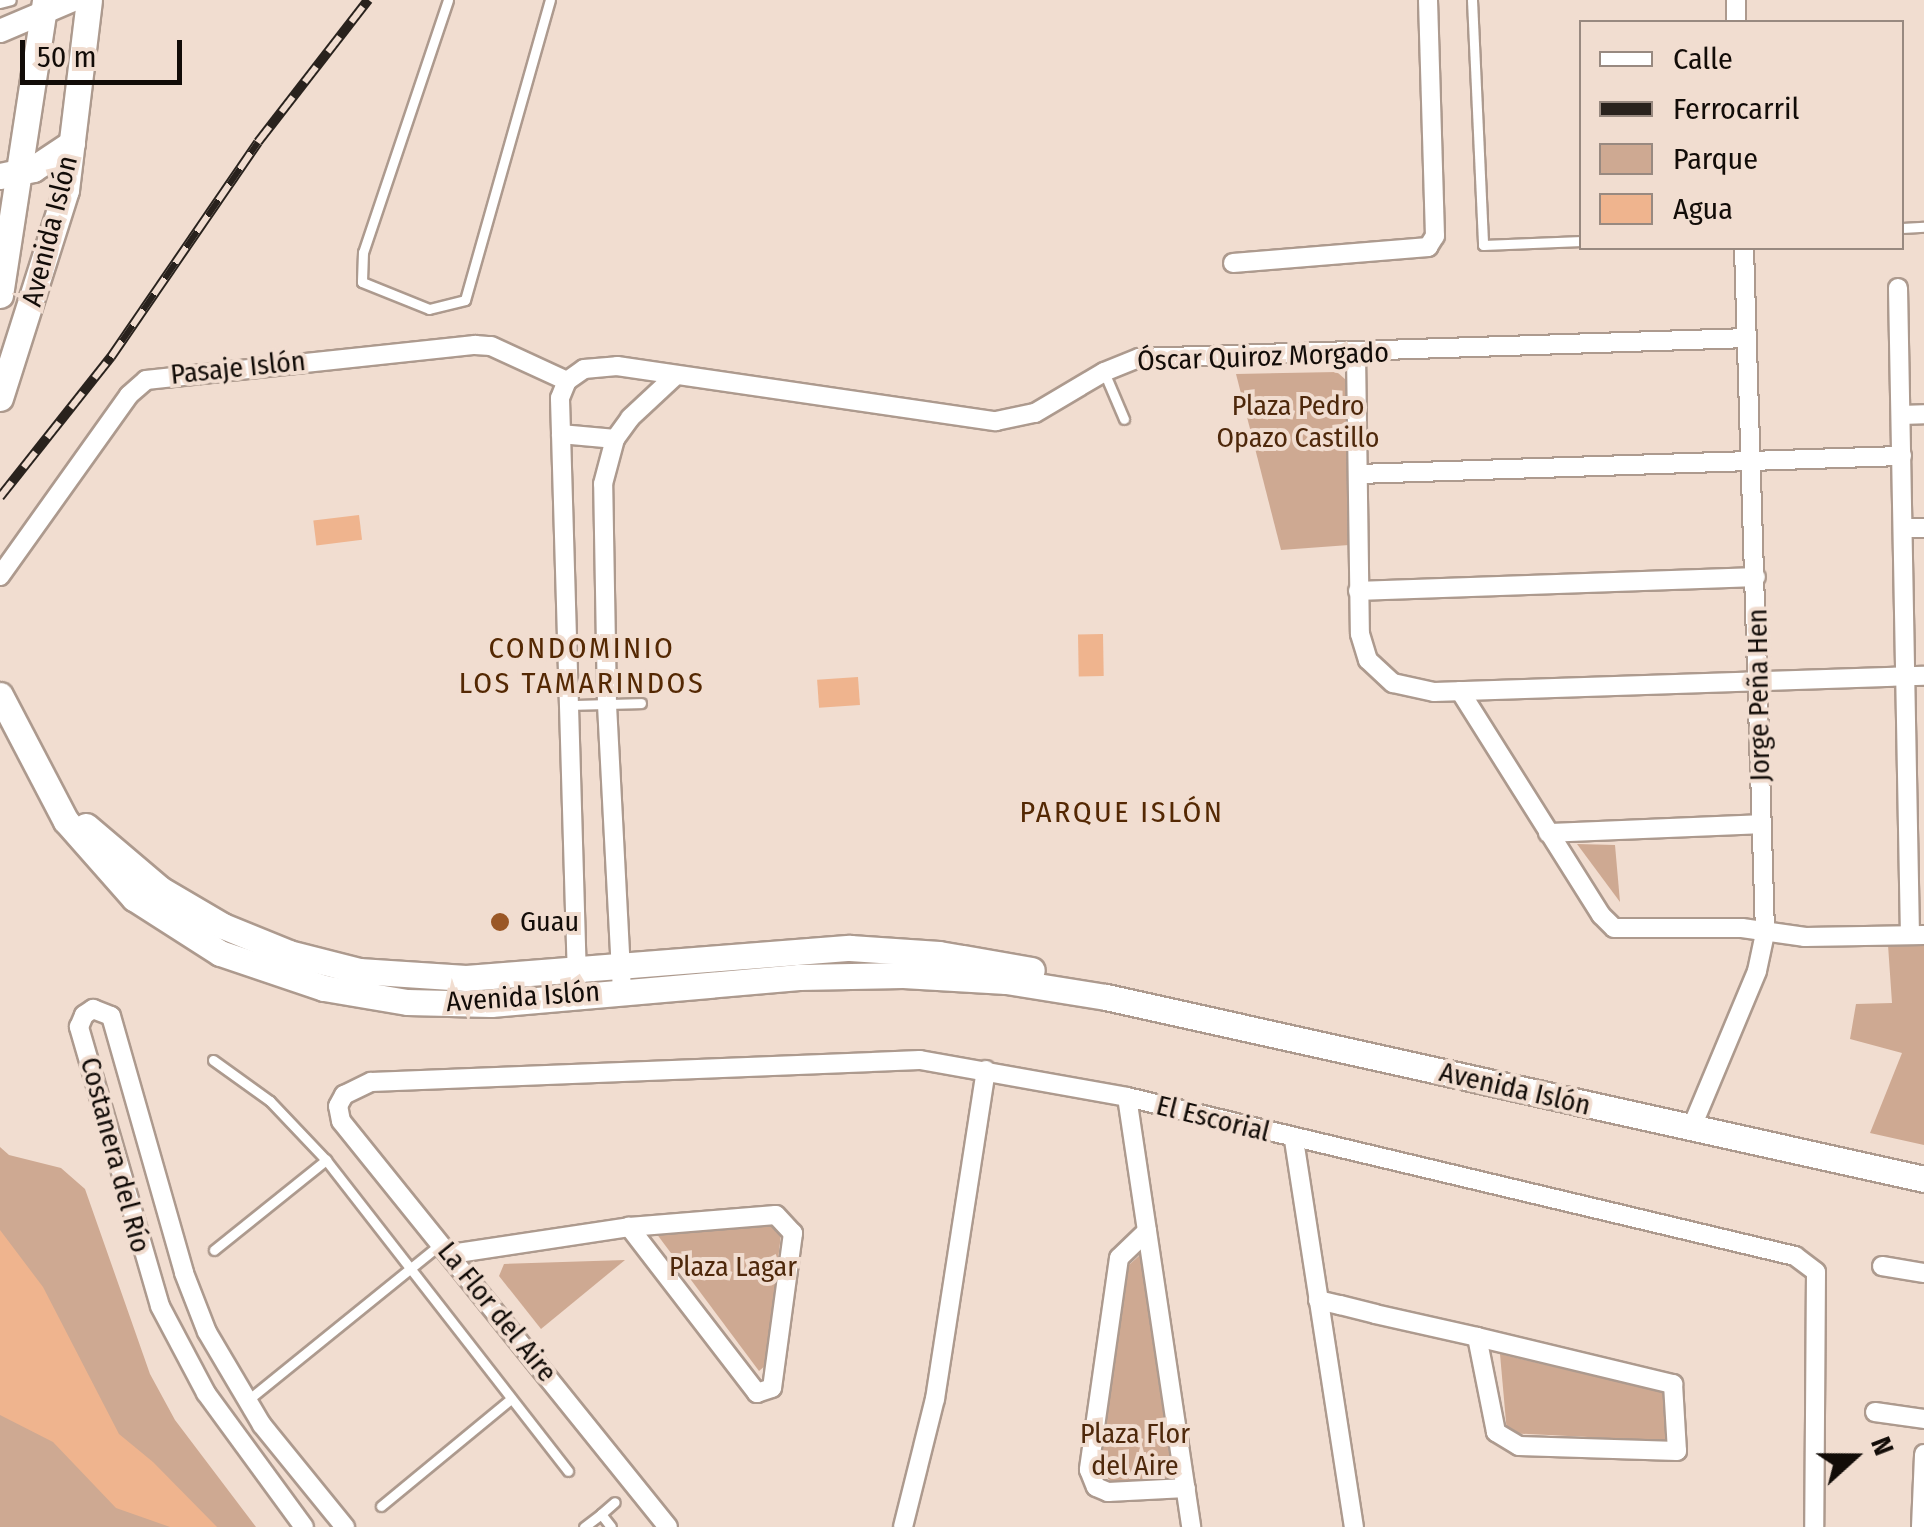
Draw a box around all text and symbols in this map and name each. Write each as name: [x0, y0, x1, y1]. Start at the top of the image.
scale bar: [25, 20, 188, 82]
legend: [1579, 20, 1904, 250]
text: 50 m: [37, 39, 97, 75]
text: Calle: [1673, 41, 1733, 77]
text: Ferrocarril: [1673, 91, 1799, 127]
text: Parque: [1673, 141, 1758, 177]
street label: Avenida Islón: [15, 152, 85, 310]
text: Agua: [1673, 191, 1733, 227]
street label: Óscar Quiroz Morgado: [1137, 336, 1389, 378]
street label: Pasaje Islón: [169, 344, 307, 392]
park label: Plaza Pedro Opazo Castillo: [1216, 389, 1380, 455]
street label: Jorge Peña Hen: [1741, 608, 1777, 782]
district label: CONDOMINIO LOS TAMARINDOS: [459, 630, 705, 700]
district label: PARQUE ISLÓN: [1019, 794, 1225, 830]
place label: Guau: [520, 905, 579, 939]
marker: Guau: [489, 911, 511, 933]
street label: Avenida Islón: [445, 975, 601, 1019]
street label: Costanera del Río: [73, 1054, 157, 1256]
street label: Avenida Islón: [1436, 1055, 1594, 1123]
street label: El Escorial: [1153, 1089, 1273, 1149]
street label: La Flor del Aire: [430, 1235, 564, 1389]
park label: Plaza Lagar: [669, 1250, 797, 1284]
north arrow: [1804, 1407, 1904, 1507]
park label: Plaza Flor del Aire: [1080, 1417, 1190, 1483]
text: N: [1864, 1432, 1901, 1460]

